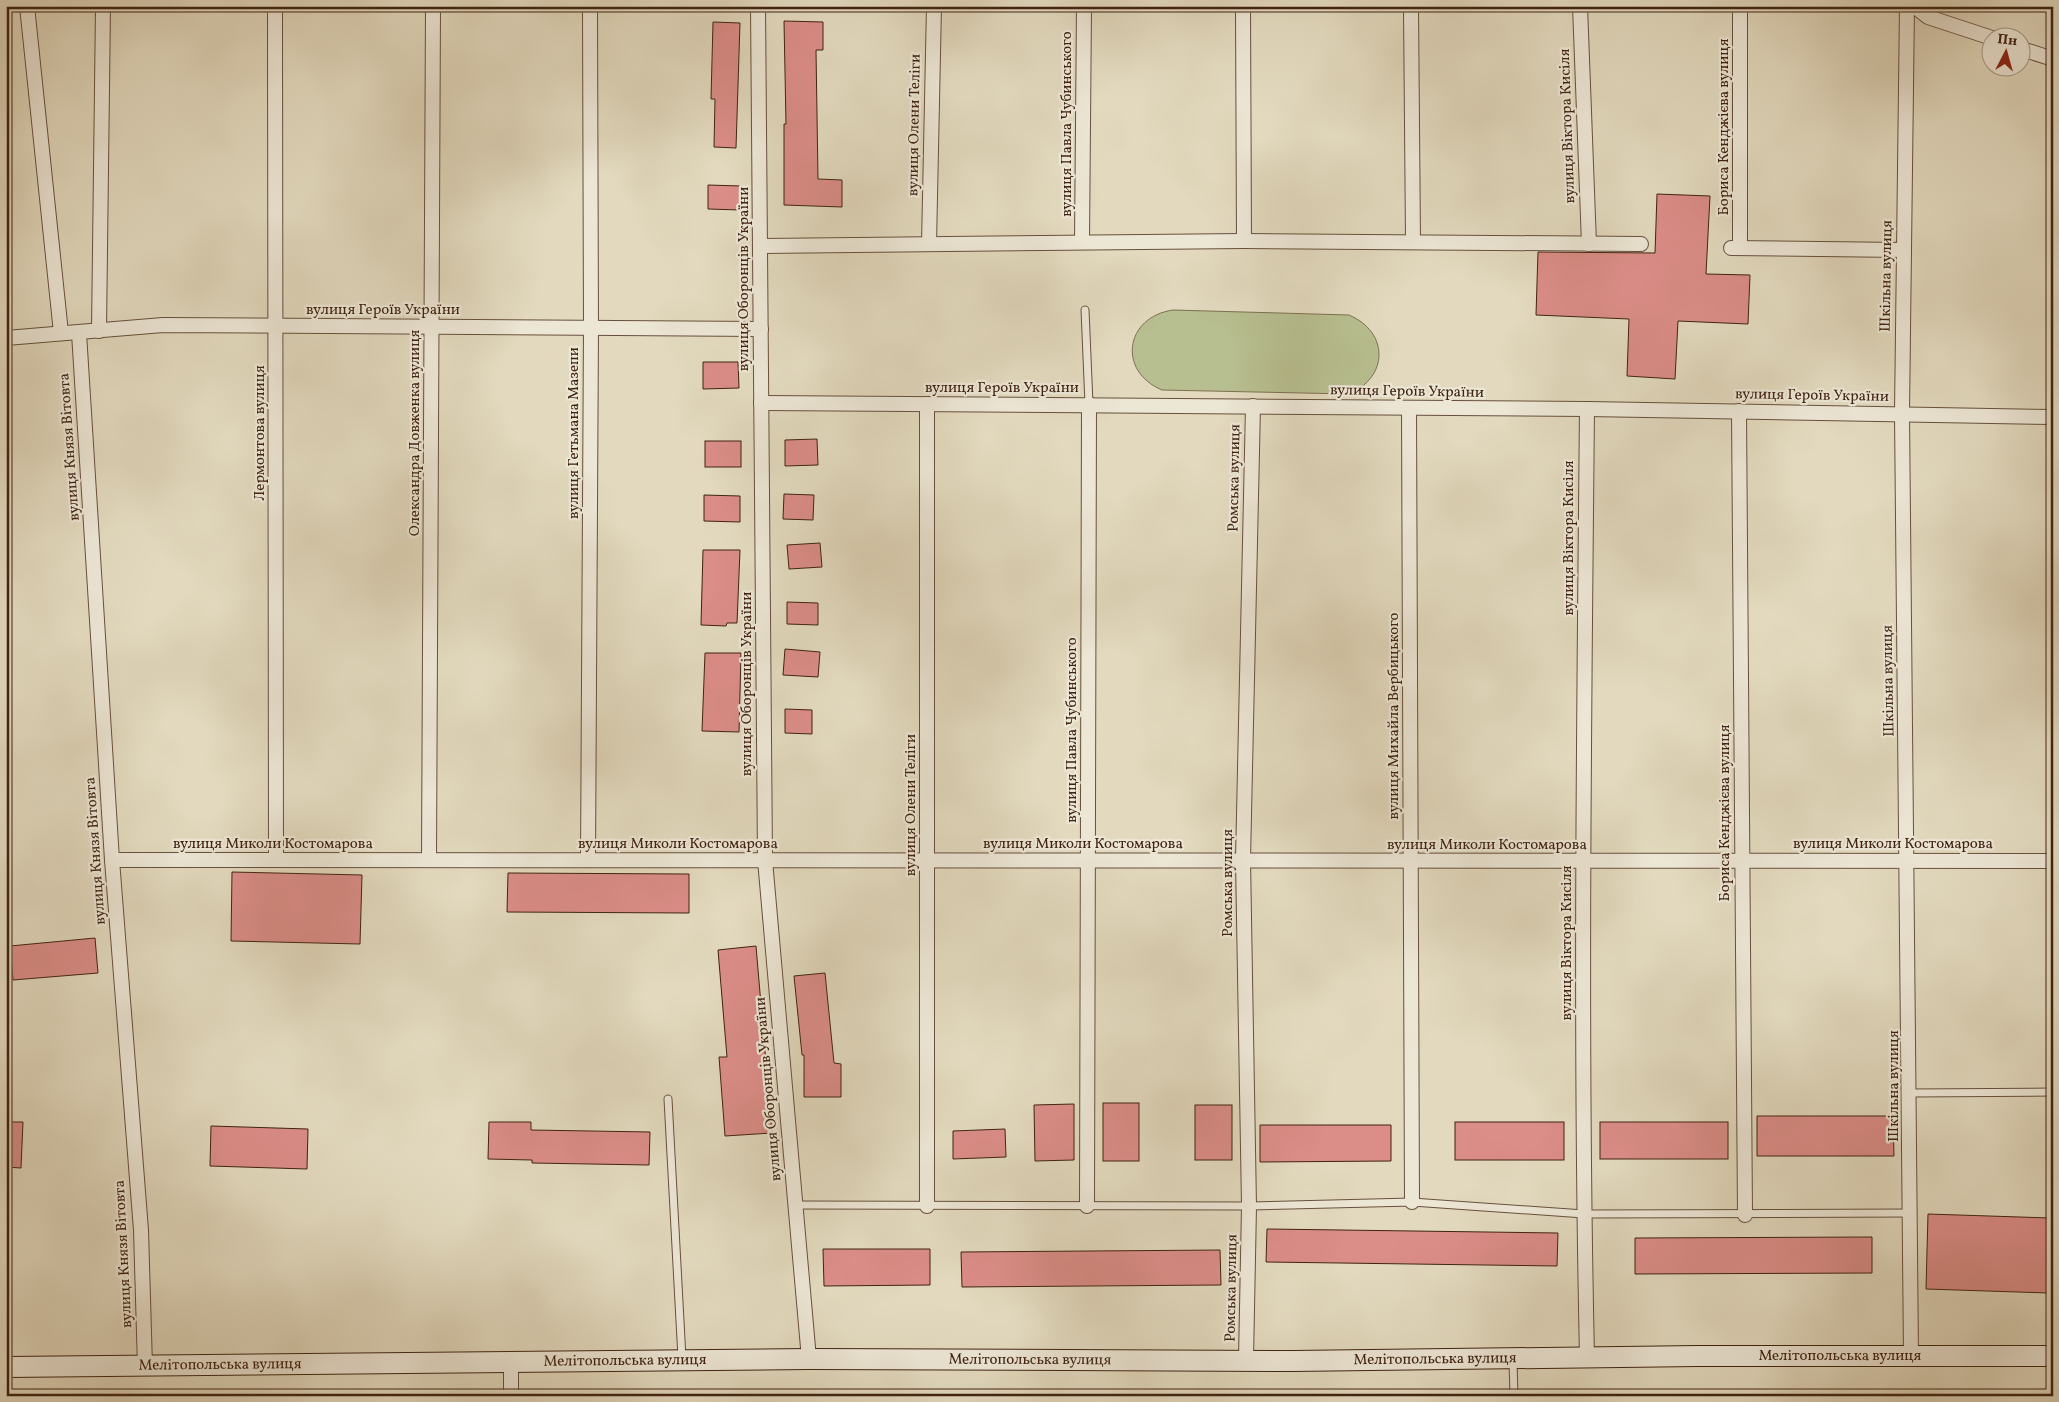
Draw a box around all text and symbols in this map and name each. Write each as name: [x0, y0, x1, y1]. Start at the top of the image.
north arrow: [1982, 28, 2032, 78]
text: Пн: [1996, 30, 2018, 51]
street label: вулиця Павла Чубинського: [1057, 31, 1078, 217]
street label: Бориса Кенджієва вулиця: [1714, 38, 1735, 215]
street label: вулиця Віктора Кисіля: [1555, 48, 1581, 204]
street label: вулиця Олени Теліги: [903, 54, 927, 196]
street label: вулиця Оборонців України: [734, 187, 755, 371]
street label: Шкільна вулиця: [1876, 220, 1898, 332]
street label: вулиця Героїв України: [306, 300, 460, 321]
street label: Олександра Довженка вулиця: [405, 330, 426, 536]
street label: вулиця Гетьмана Мазепи: [564, 347, 585, 519]
street label: Лермонтова вулиця: [250, 365, 271, 501]
street label: вулиця Князя Вітовта: [54, 372, 86, 522]
street label: вулиця Героїв України: [925, 378, 1079, 399]
street label: вулиця Героїв України: [1330, 380, 1484, 404]
street label: вулиця Героїв України: [1735, 384, 1889, 408]
street label: Ромська вулиця: [1224, 424, 1246, 532]
street label: вулиця Віктора Кисіля: [1559, 460, 1580, 616]
street label: вулиця Оборонців України: [737, 592, 758, 776]
street label: вулиця Михайла Вербицького: [1384, 612, 1405, 820]
street label: Шкільна вулиця: [1878, 625, 1900, 737]
street label: вулиця Павла Чубинського: [1062, 637, 1083, 823]
street label: Бориса Кенджієва вулиця: [1715, 724, 1736, 901]
street label: вулиця Олени Теліги: [901, 734, 922, 876]
street label: вулиця Князя Вітовта: [80, 776, 112, 926]
street label: Ромська вулиця: [1218, 829, 1239, 937]
street label: вулиця Миколи Костомарова: [173, 834, 373, 855]
street label: вулиця Миколи Костомарова: [578, 834, 778, 855]
street label: вулиця Миколи Костомарова: [983, 834, 1183, 855]
street label: вулиця Миколи Костомарова: [1793, 834, 1993, 855]
street label: вулиця Миколи Костомарова: [1387, 835, 1587, 856]
street label: вулиця Віктора Кисіля: [1557, 865, 1578, 1021]
street label: вулиця Оборонців України: [750, 996, 788, 1182]
street label: Шкільна вулиця: [1884, 1030, 1905, 1142]
street label: вулиця Князя Вітовта: [110, 1180, 138, 1328]
street label: Ромська вулиця: [1221, 1234, 1243, 1342]
street label: Мелітопольська вулиця: [1758, 1346, 1922, 1367]
street label: Мелітопольська вулиця: [1353, 1348, 1517, 1371]
street label: Мелітопольська вулиця: [948, 1349, 1112, 1371]
street label: Мелітопольська вулиця: [543, 1350, 707, 1372]
street label: Мелітопольська вулиця: [138, 1354, 302, 1376]

